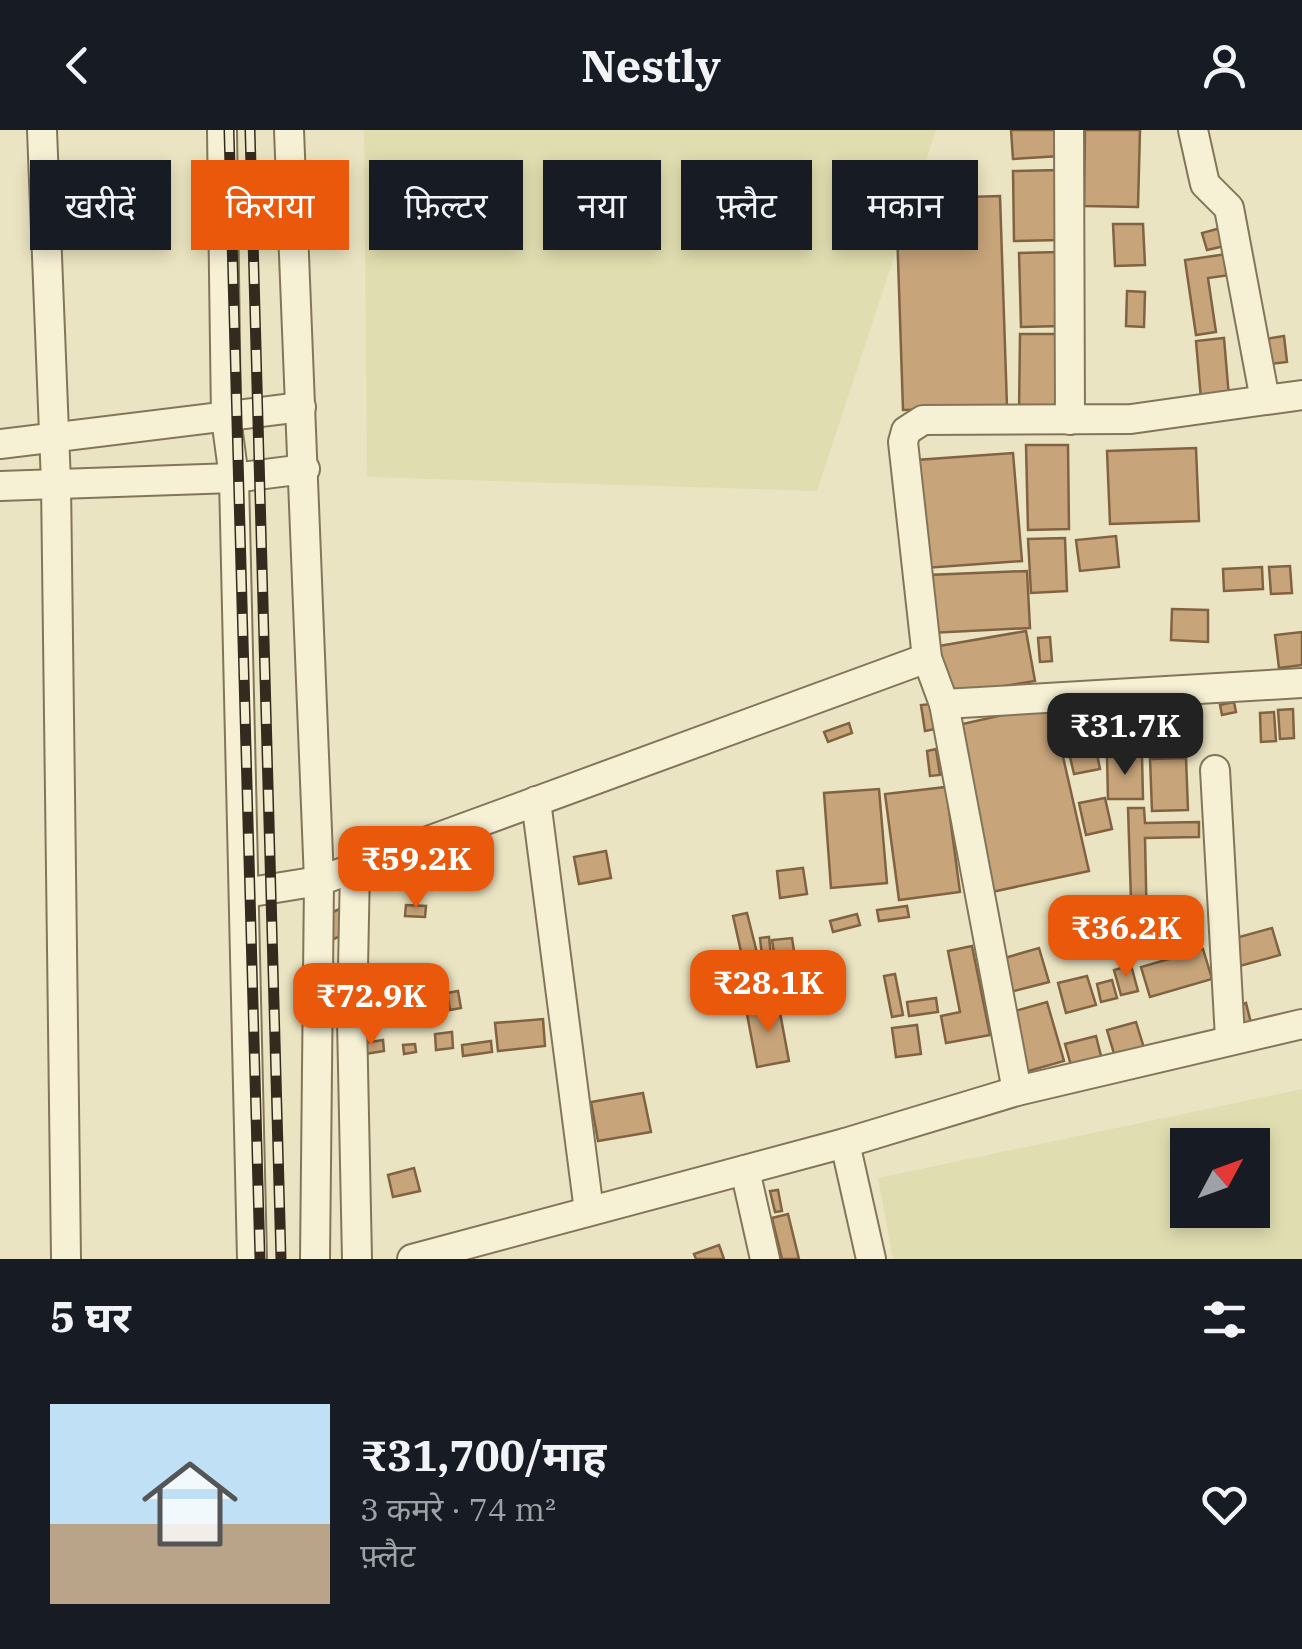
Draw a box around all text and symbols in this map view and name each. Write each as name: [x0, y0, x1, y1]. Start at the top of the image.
text: Nestly: [581, 36, 721, 94]
icon: back: [50, 38, 105, 93]
icon: person: [1197, 38, 1252, 93]
chip: खरीदें: [30, 160, 171, 250]
chip: किराया: [191, 160, 349, 250]
chip: फ़िल्टर: [369, 160, 523, 250]
chip: नया: [543, 160, 661, 250]
chip: फ़्लैट: [681, 160, 812, 250]
chip: मकान: [832, 160, 978, 250]
pin: ₹31.7K: [1044, 693, 1206, 778]
text: ₹31.7K: [1069, 704, 1181, 746]
pin: ₹59.2K: [335, 826, 497, 911]
text: ₹59.2K: [360, 837, 472, 879]
pin: ₹36.2K: [1045, 895, 1207, 980]
text: ₹36.2K: [1070, 906, 1182, 948]
pin: ₹28.1K: [687, 950, 849, 1035]
text: ₹28.1K: [712, 961, 824, 1003]
pin: ₹72.9K: [290, 963, 452, 1048]
text: ₹72.9K: [315, 974, 427, 1016]
north arrow: [1170, 1128, 1270, 1228]
map controls: [1170, 1128, 1270, 1228]
text: 5 घर: [50, 1289, 131, 1344]
icon: filters: [1197, 1292, 1252, 1347]
text: ₹31,700/माह: [360, 1428, 606, 1483]
icon: home: [130, 1444, 250, 1564]
icon: heart: [1197, 1477, 1252, 1532]
text: 3 कमरे · 74 m²: [360, 1488, 556, 1530]
text: फ़्लैट: [360, 1534, 415, 1576]

